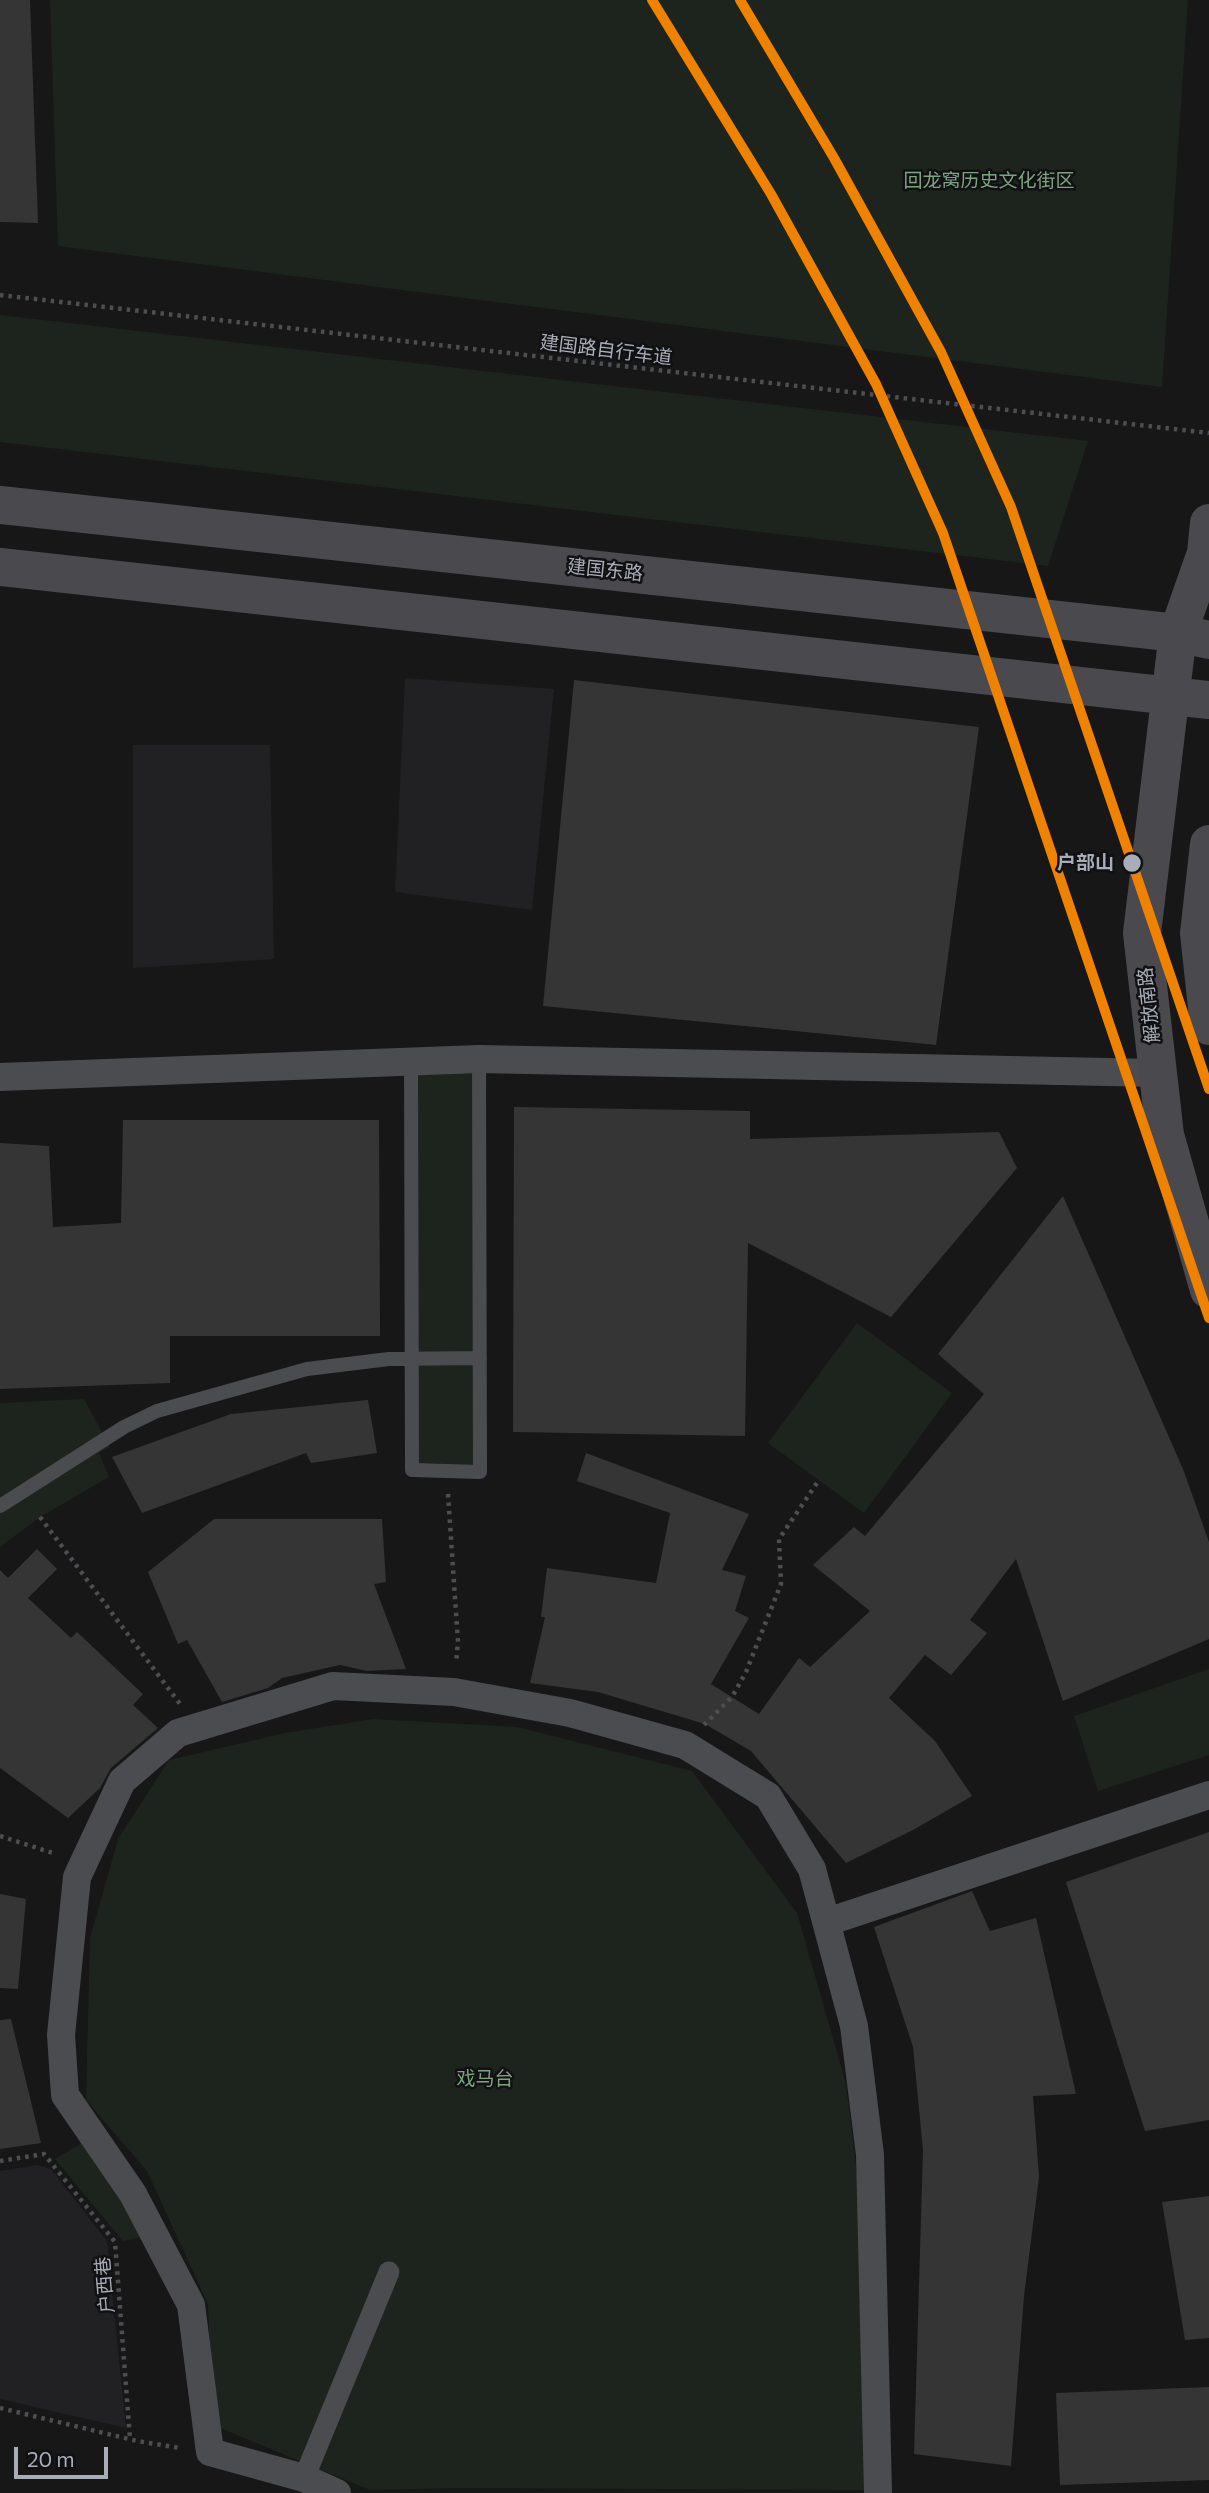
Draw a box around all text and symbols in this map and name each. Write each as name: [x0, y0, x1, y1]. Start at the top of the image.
park label: 回龙窝历史文化街区: [904, 170, 1074, 192]
street label: 建国路自行车道: [539, 331, 673, 369]
street label: 建国东路: [566, 555, 644, 585]
place label: 户部山: [1057, 852, 1114, 874]
marker: 户部山: [1121, 852, 1143, 874]
street label: 解放南路: [1134, 966, 1164, 1044]
park label: 戏马台: [457, 2068, 513, 2090]
street label: 户西巷: [91, 2256, 119, 2314]
scale bar: [18, 2434, 112, 2478]
text: 20 m: [27, 2446, 75, 2471]

